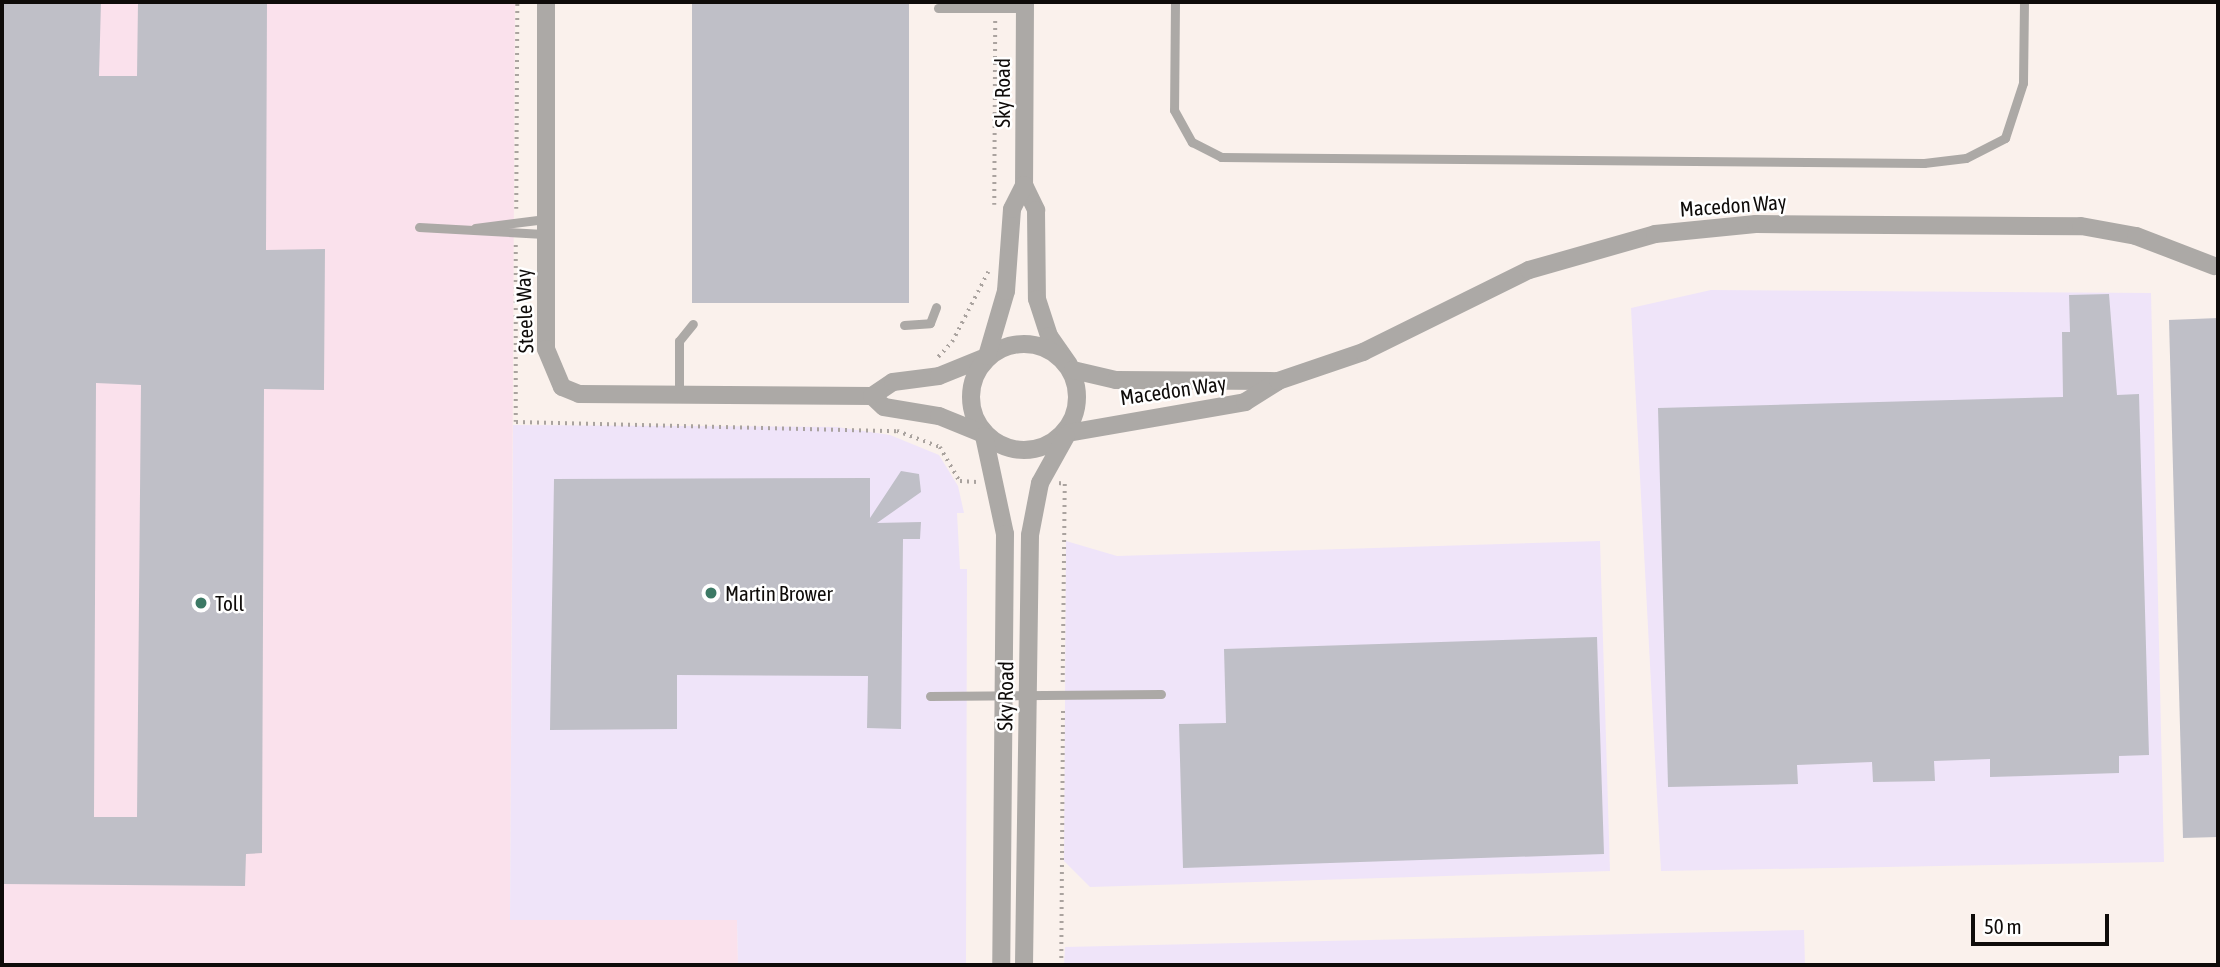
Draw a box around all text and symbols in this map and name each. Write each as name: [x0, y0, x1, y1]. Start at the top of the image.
street label: Sky Road: [989, 58, 1015, 128]
street label: Macedon Way: [1679, 189, 1787, 221]
street label: Steele Way: [510, 268, 538, 354]
street label: Macedon Way: [1118, 370, 1228, 410]
place label: Martin Brower: [725, 580, 833, 606]
marker: Martin Brower: [703, 585, 719, 601]
place label: Toll: [215, 590, 244, 616]
marker: Toll: [193, 595, 209, 611]
street label: Sky Road: [992, 661, 1018, 731]
scale bar: [1975, 900, 2113, 944]
text: 50 m: [1984, 914, 2022, 938]

